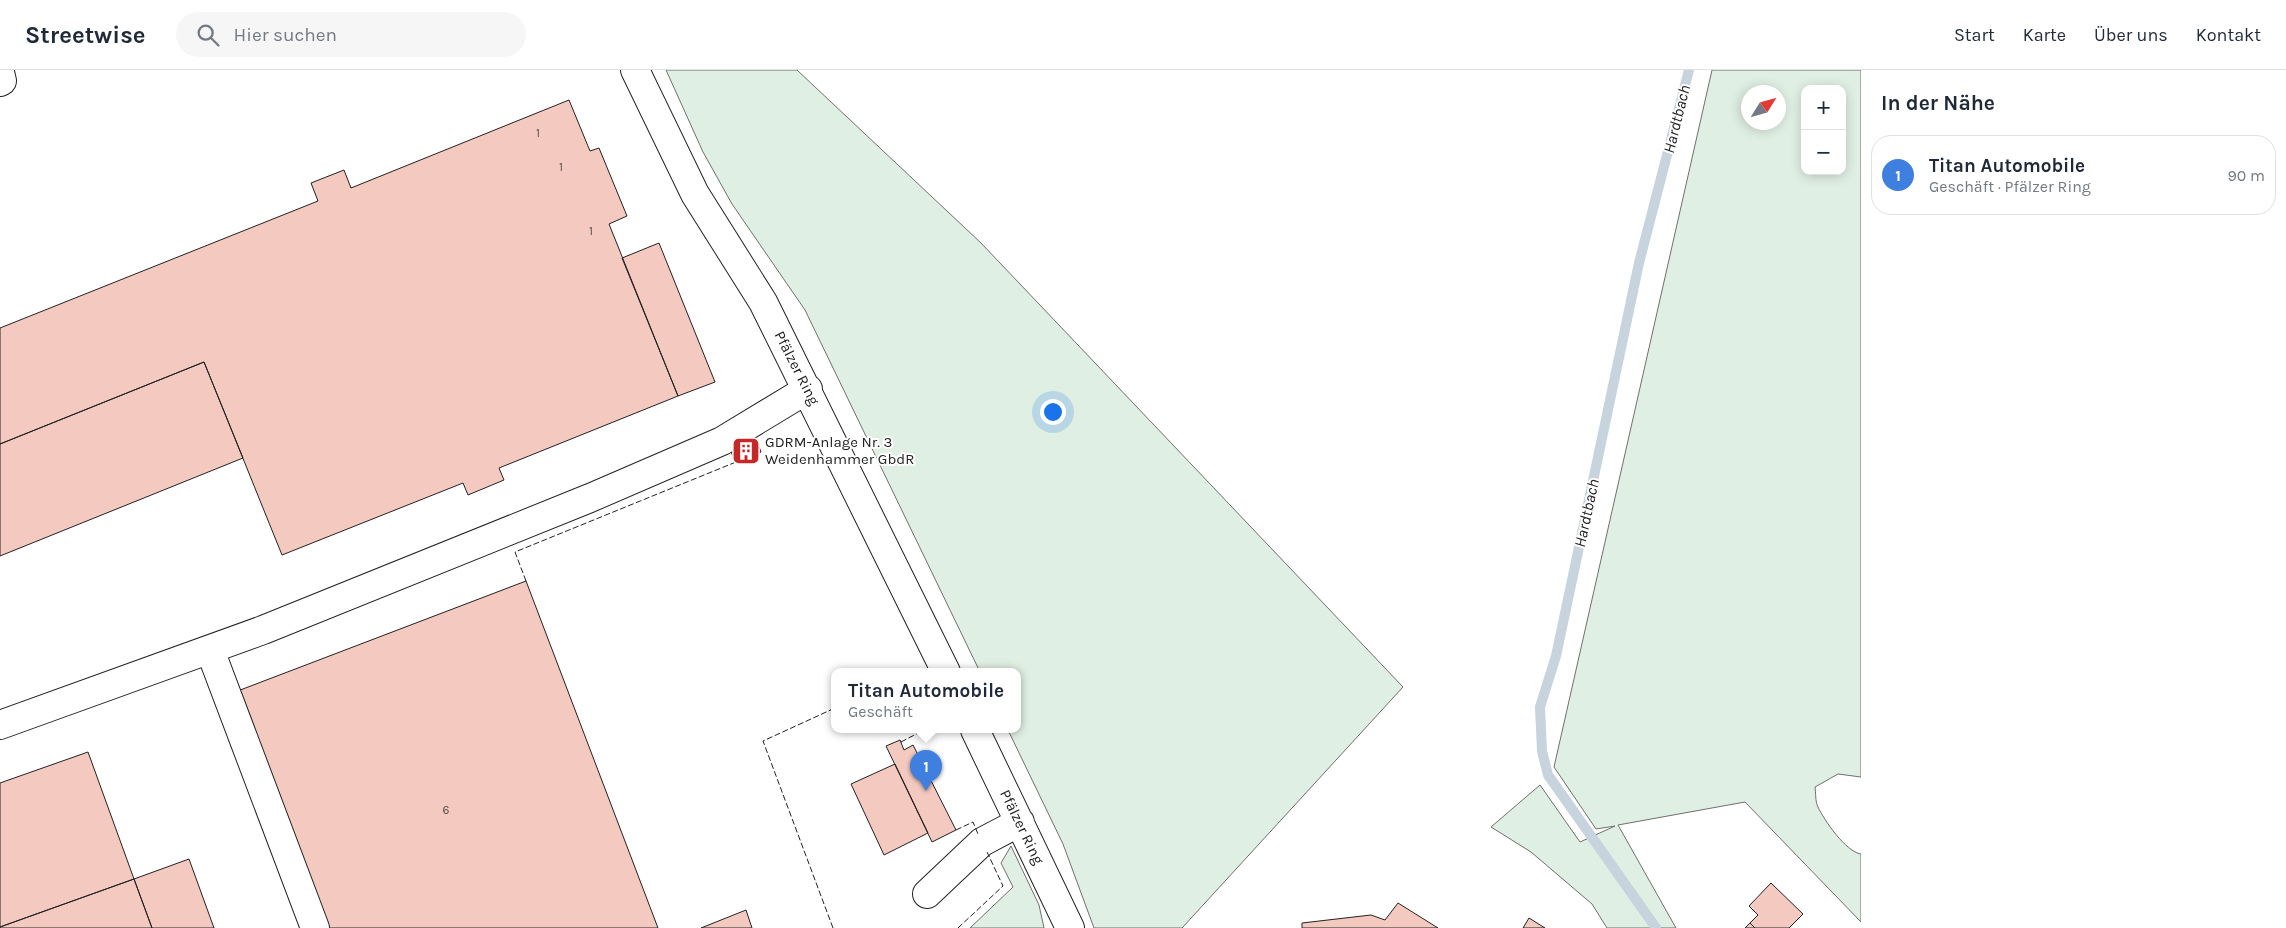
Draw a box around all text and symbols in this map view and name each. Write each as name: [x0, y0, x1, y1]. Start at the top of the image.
search box: [176, 12, 526, 57]
text: Streetwise: [25, 21, 146, 49]
icon: search: [194, 21, 222, 49]
text: Hier suchen: [234, 24, 337, 46]
text: Start: [1954, 24, 1995, 46]
text: Karte: [2023, 24, 2066, 46]
text: Über uns: [2094, 24, 2168, 46]
text: Kontakt: [2196, 24, 2261, 46]
water label: Hardtbach: [1659, 83, 1694, 155]
north arrow: [1741, 85, 1786, 130]
map controls: [1801, 85, 1846, 175]
button: +: [1801, 85, 1846, 130]
text: In der Nähe: [1881, 91, 1995, 115]
house number: 1: [536, 126, 540, 140]
button: −: [1801, 130, 1846, 175]
text: Titan Automobile: [1929, 155, 2085, 177]
house number: 1: [559, 160, 563, 174]
text: 1: [1895, 166, 1901, 185]
text: 90 m: [2227, 166, 2265, 185]
text: Geschäft · Pfälzer Ring: [1929, 177, 2091, 196]
house number: 1: [589, 224, 593, 238]
street label: Pfälzer Ring: [771, 328, 824, 409]
your location: [1040, 399, 1066, 425]
place label: GDRM-Anlage Nr. 3 Weidenhammer GbdR: [765, 433, 914, 468]
building icon: GDRM-Anlage Nr. 3 Weidenhammer GbdR: [731, 436, 761, 466]
water label: Hardtbach: [1570, 477, 1603, 549]
popup: [831, 668, 1021, 733]
text: Titan Automobile: [848, 680, 1004, 702]
text: Geschäft: [848, 702, 913, 721]
pin: 1: [910, 750, 942, 791]
street label: Pfälzer Ring: [996, 787, 1048, 868]
house number: 6: [443, 803, 450, 817]

